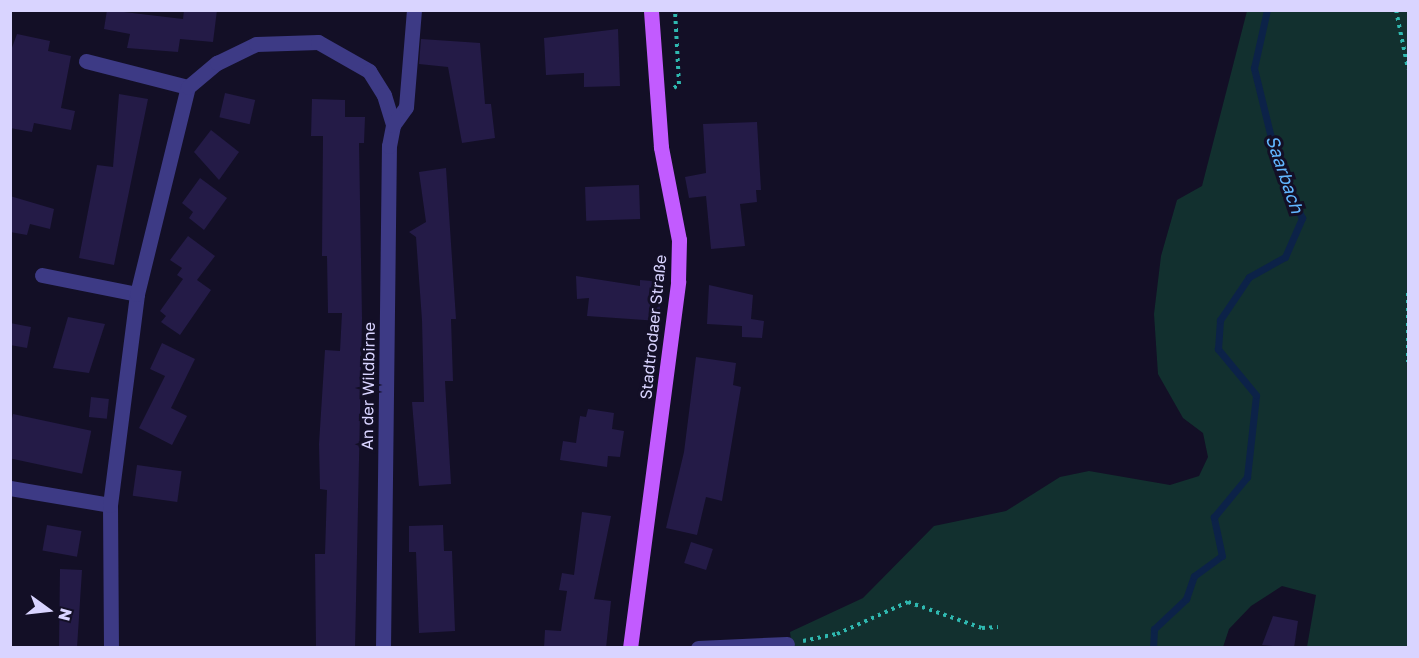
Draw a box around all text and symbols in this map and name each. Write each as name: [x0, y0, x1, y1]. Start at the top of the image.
water label: Saarbach: [1262, 132, 1308, 216]
street label: Stadtrodaer Straße: [636, 254, 670, 400]
street label: An der Wildbirne: [357, 322, 379, 450]
north arrow: [18, 580, 78, 640]
text: N: [54, 606, 77, 623]

